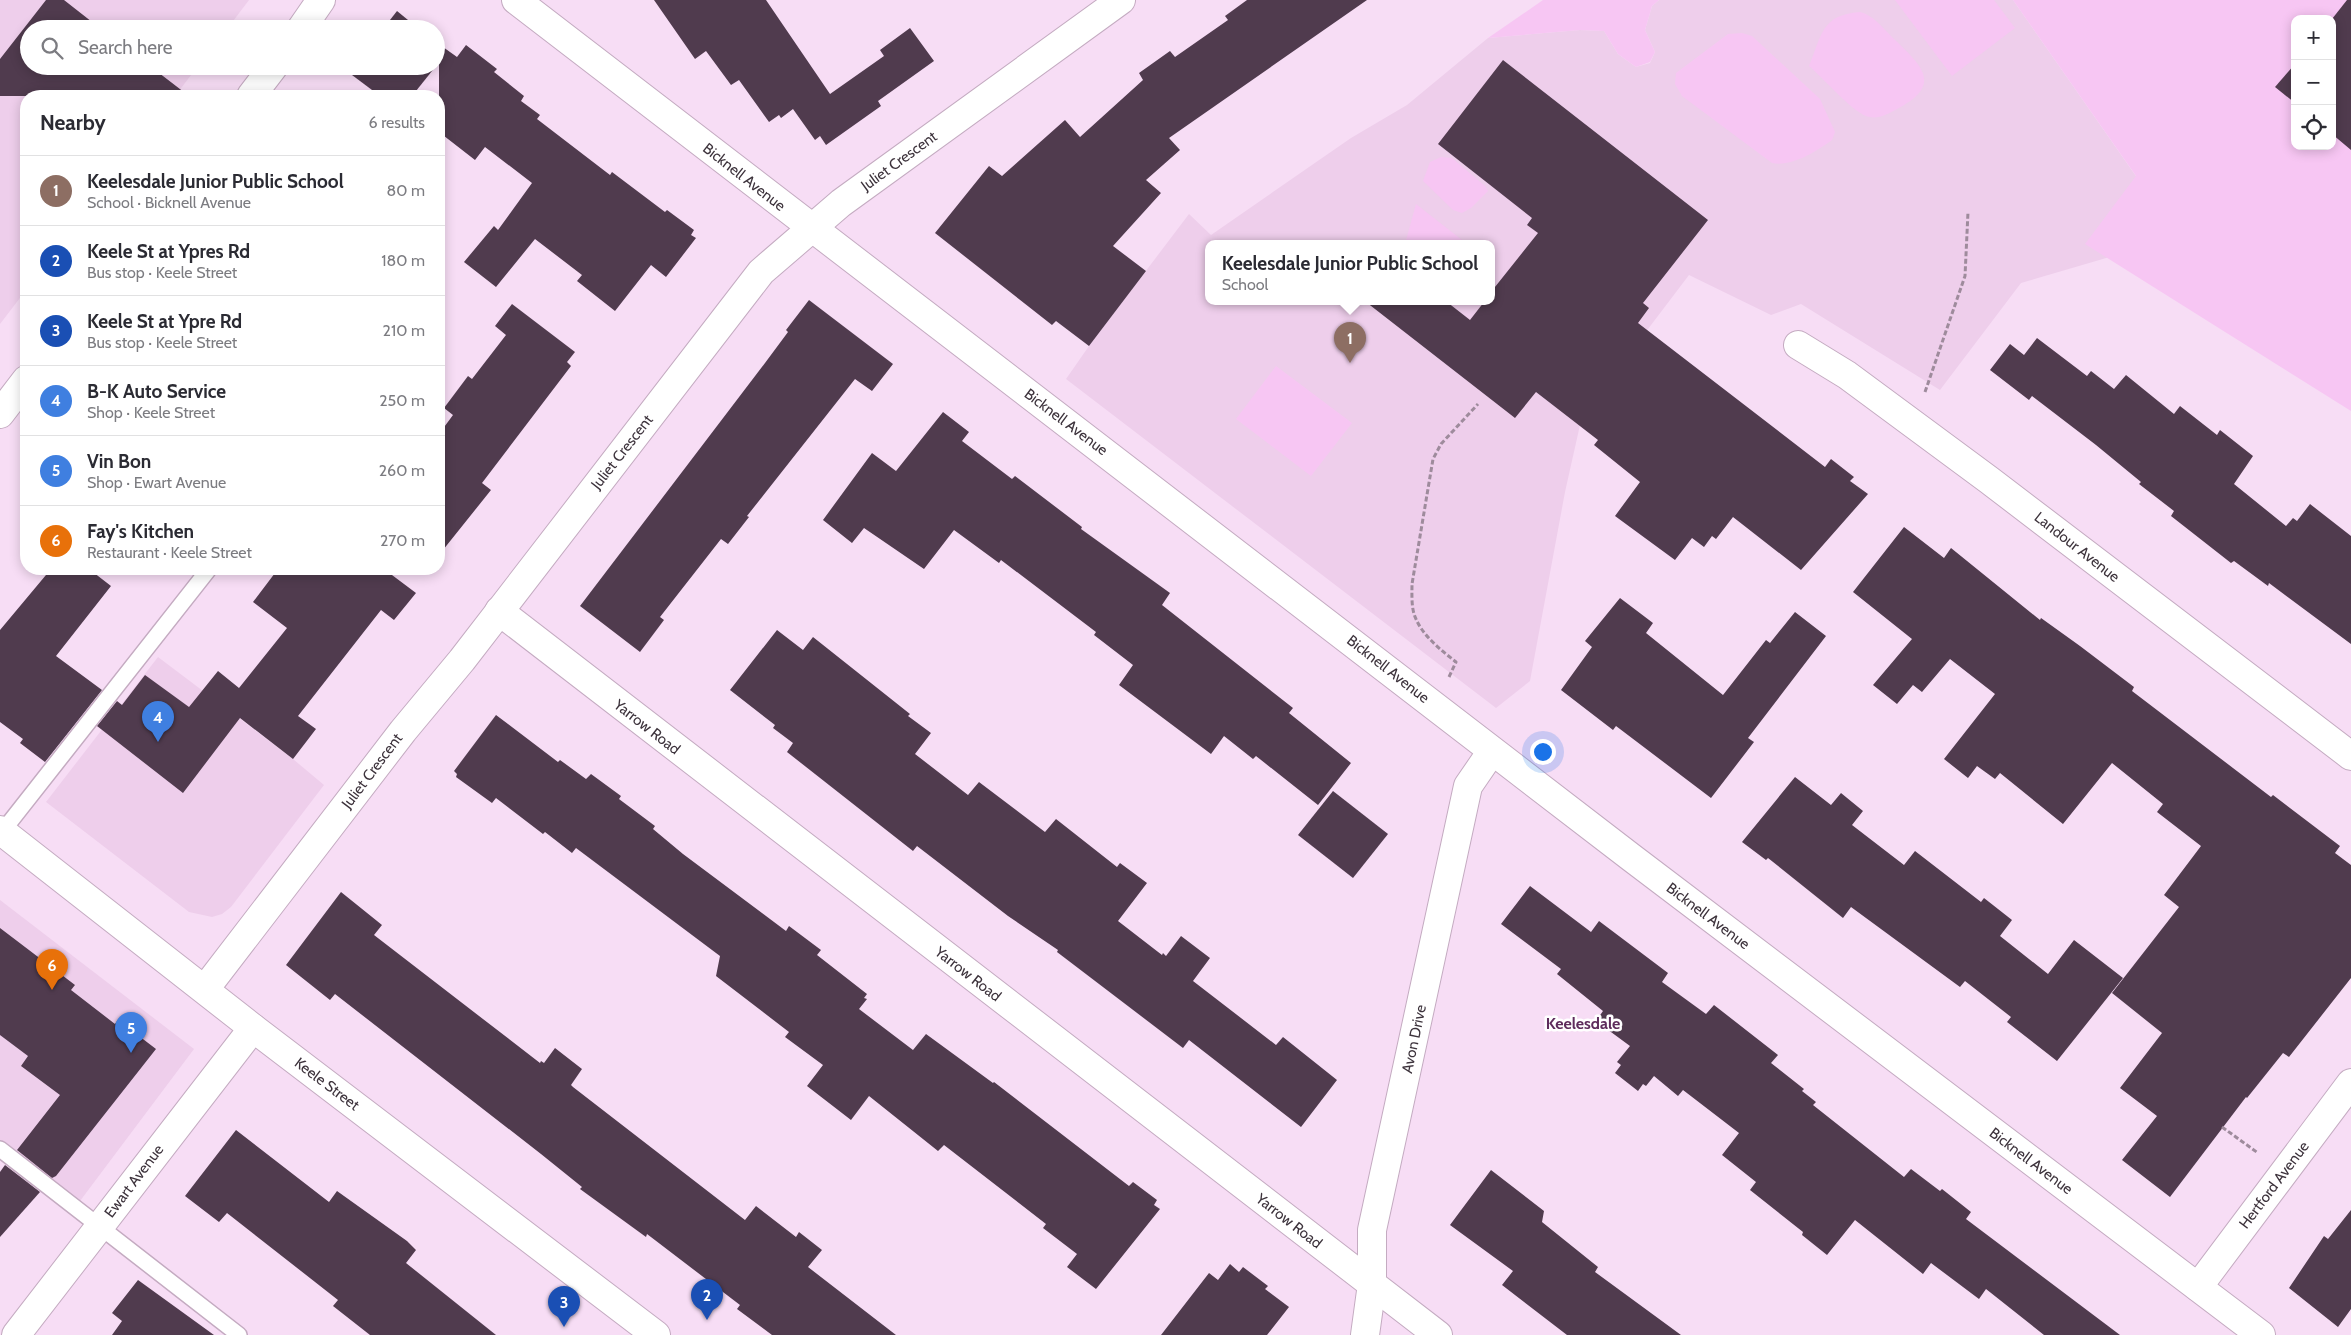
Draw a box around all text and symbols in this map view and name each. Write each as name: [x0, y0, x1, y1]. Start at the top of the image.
map controls: [2291, 15, 2336, 150]
button: +: [2291, 15, 2336, 60]
search box: [20, 20, 445, 75]
icon: search: [38, 34, 66, 62]
text: Search here: [78, 36, 172, 59]
button: −: [2291, 60, 2336, 105]
button: locate: [2291, 105, 2336, 150]
text: Nearby: [40, 110, 106, 135]
text: 6 results: [369, 113, 425, 132]
street label: Juliet Crescent: [857, 127, 941, 195]
street label: Bicknell Avenue: [699, 139, 789, 215]
text: Keelesdale Junior Public School: [87, 170, 344, 193]
text: 1: [53, 181, 59, 200]
text: 80 m: [387, 181, 425, 200]
text: School · Bicknell Avenue: [87, 193, 251, 212]
text: Keele St at Ypres Rd: [87, 240, 250, 263]
popup: [1205, 240, 1495, 305]
text: 2: [52, 251, 60, 270]
text: 180 m: [381, 251, 425, 270]
text: Keelesdale Junior Public School: [1222, 252, 1478, 275]
text: Bus stop · Keele Street: [87, 263, 237, 282]
text: School: [1222, 275, 1268, 294]
text: Keele St at Ypre Rd: [87, 310, 242, 333]
text: 3: [52, 321, 60, 340]
text: 210 m: [383, 321, 425, 340]
pin: 1: [1334, 322, 1366, 363]
text: Bus stop · Keele Street: [87, 333, 237, 352]
text: B-K Auto Service: [87, 380, 226, 403]
street label: Bicknell Avenue: [1021, 385, 1111, 459]
text: 4: [51, 391, 61, 410]
text: 250 m: [379, 391, 425, 410]
text: Shop · Keele Street: [87, 403, 215, 422]
street label: Juliet Crescent: [587, 411, 657, 494]
text: Vin Bon: [87, 450, 151, 473]
text: 5: [52, 461, 60, 480]
text: 260 m: [379, 461, 425, 480]
text: Shop · Ewart Avenue: [87, 473, 226, 492]
street label: Landour Avenue: [2031, 508, 2123, 586]
text: Fay's Kitchen: [87, 520, 194, 543]
text: 6: [52, 531, 61, 550]
text: 270 m: [380, 531, 425, 550]
text: Restaurant · Keele Street: [87, 543, 252, 562]
street label: Bicknell Avenue: [1343, 631, 1433, 707]
street label: Yarrow Road: [610, 695, 684, 758]
pin: 4: [142, 701, 174, 742]
street label: Juliet Crescent: [337, 730, 406, 813]
your location: [1530, 739, 1556, 765]
street label: Bicknell Avenue: [1663, 879, 1753, 953]
street label: Yarrow Road: [931, 942, 1005, 1005]
pin: 6: [36, 949, 68, 990]
street label: Avon Drive: [1398, 1003, 1430, 1075]
pin: 5: [115, 1012, 147, 1053]
district label: Keelesdale: [1546, 1014, 1620, 1033]
street label: Keele Street: [291, 1054, 363, 1114]
street label: Bicknell Avenue: [1986, 1124, 2076, 1198]
street label: Hertford Avenue: [2235, 1138, 2313, 1232]
street label: Ewart Avenue: [101, 1141, 168, 1221]
street label: Yarrow Road: [1252, 1189, 1326, 1252]
pin: 2: [691, 1279, 723, 1320]
pin: 3: [548, 1286, 580, 1327]

